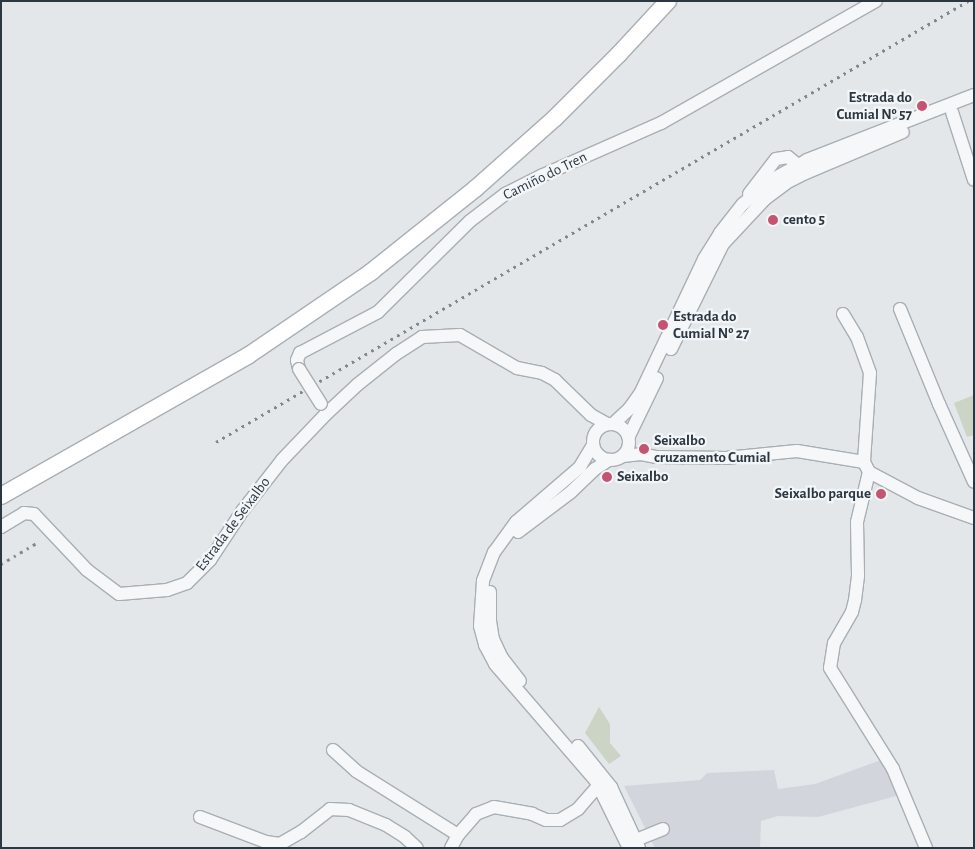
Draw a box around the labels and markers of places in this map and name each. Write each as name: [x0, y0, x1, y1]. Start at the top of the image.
place label: Estrada do Cumial Nº 57: [836, 88, 912, 123]
marker: Estrada do Cumial Nº 57: [916, 100, 928, 112]
place label: cento 5: [783, 211, 825, 229]
marker: cento 5: [767, 214, 779, 226]
place label: Estrada do Cumial Nº 27: [673, 307, 749, 342]
marker: Estrada do Cumial Nº 27: [657, 319, 669, 331]
place label: Seixalbo cruzamento Cumial: [654, 431, 771, 466]
marker: Seixalbo cruzamento Cumial: [638, 443, 650, 455]
place label: Seixalbo: [617, 468, 668, 486]
marker: Seixalbo: [601, 471, 613, 483]
place label: Seixalbo parque: [775, 485, 871, 503]
marker: Seixalbo parque: [875, 488, 887, 500]

